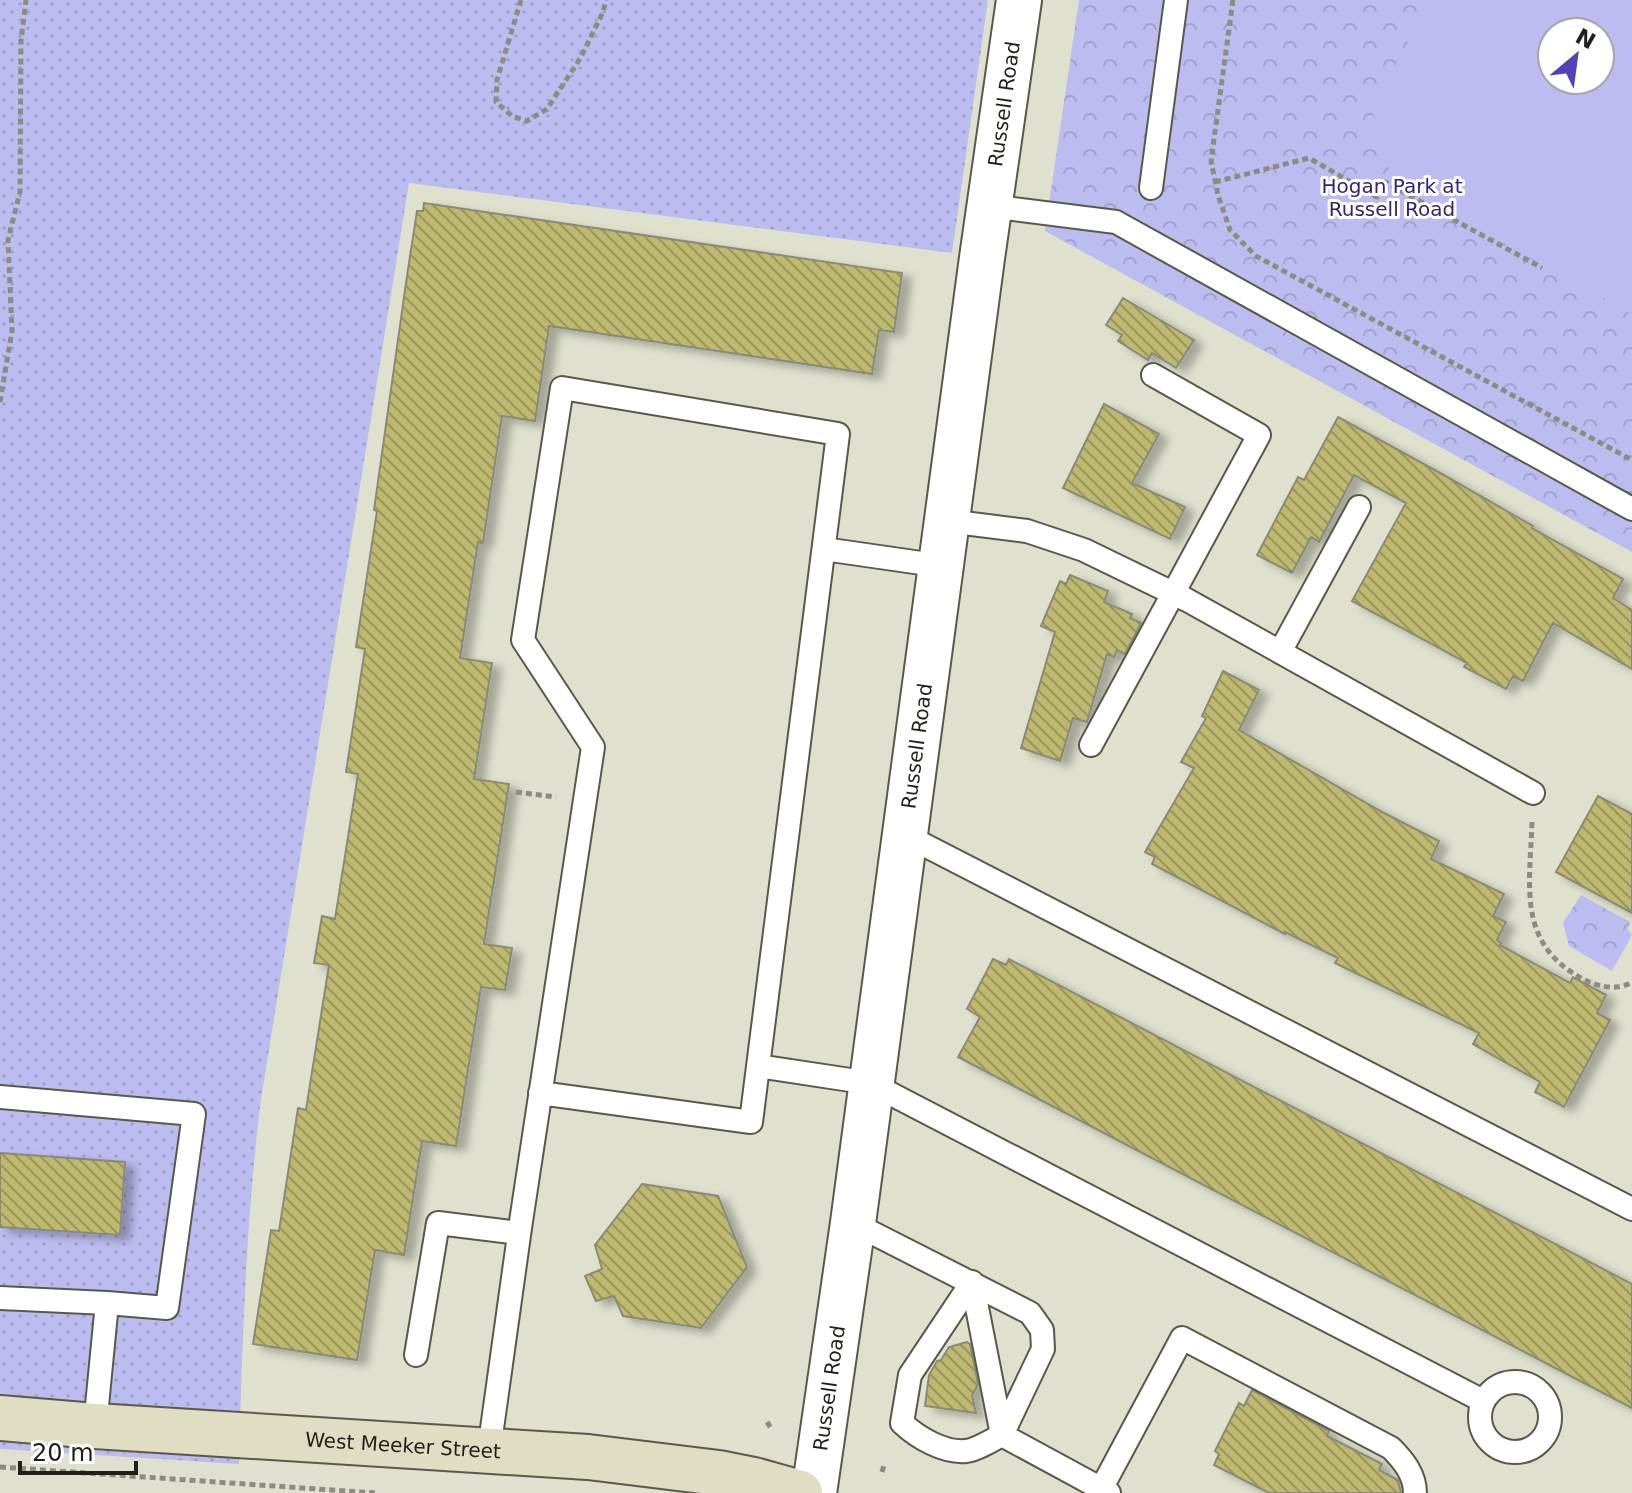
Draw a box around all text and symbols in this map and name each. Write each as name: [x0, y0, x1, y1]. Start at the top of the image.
north arrow: [1536, 16, 1616, 96]
text: N: [1571, 24, 1600, 54]
street label: Russell Road: [983, 40, 1025, 168]
park label: Hogan Park at Russell Road: [1322, 174, 1463, 221]
street label: Russell Road: [896, 682, 937, 810]
street label: Russell Road: [808, 1324, 850, 1452]
scale bar: [20, 1425, 136, 1475]
street label: West Meeker Street: [304, 1427, 502, 1464]
text: 20 m: [32, 1439, 94, 1467]

